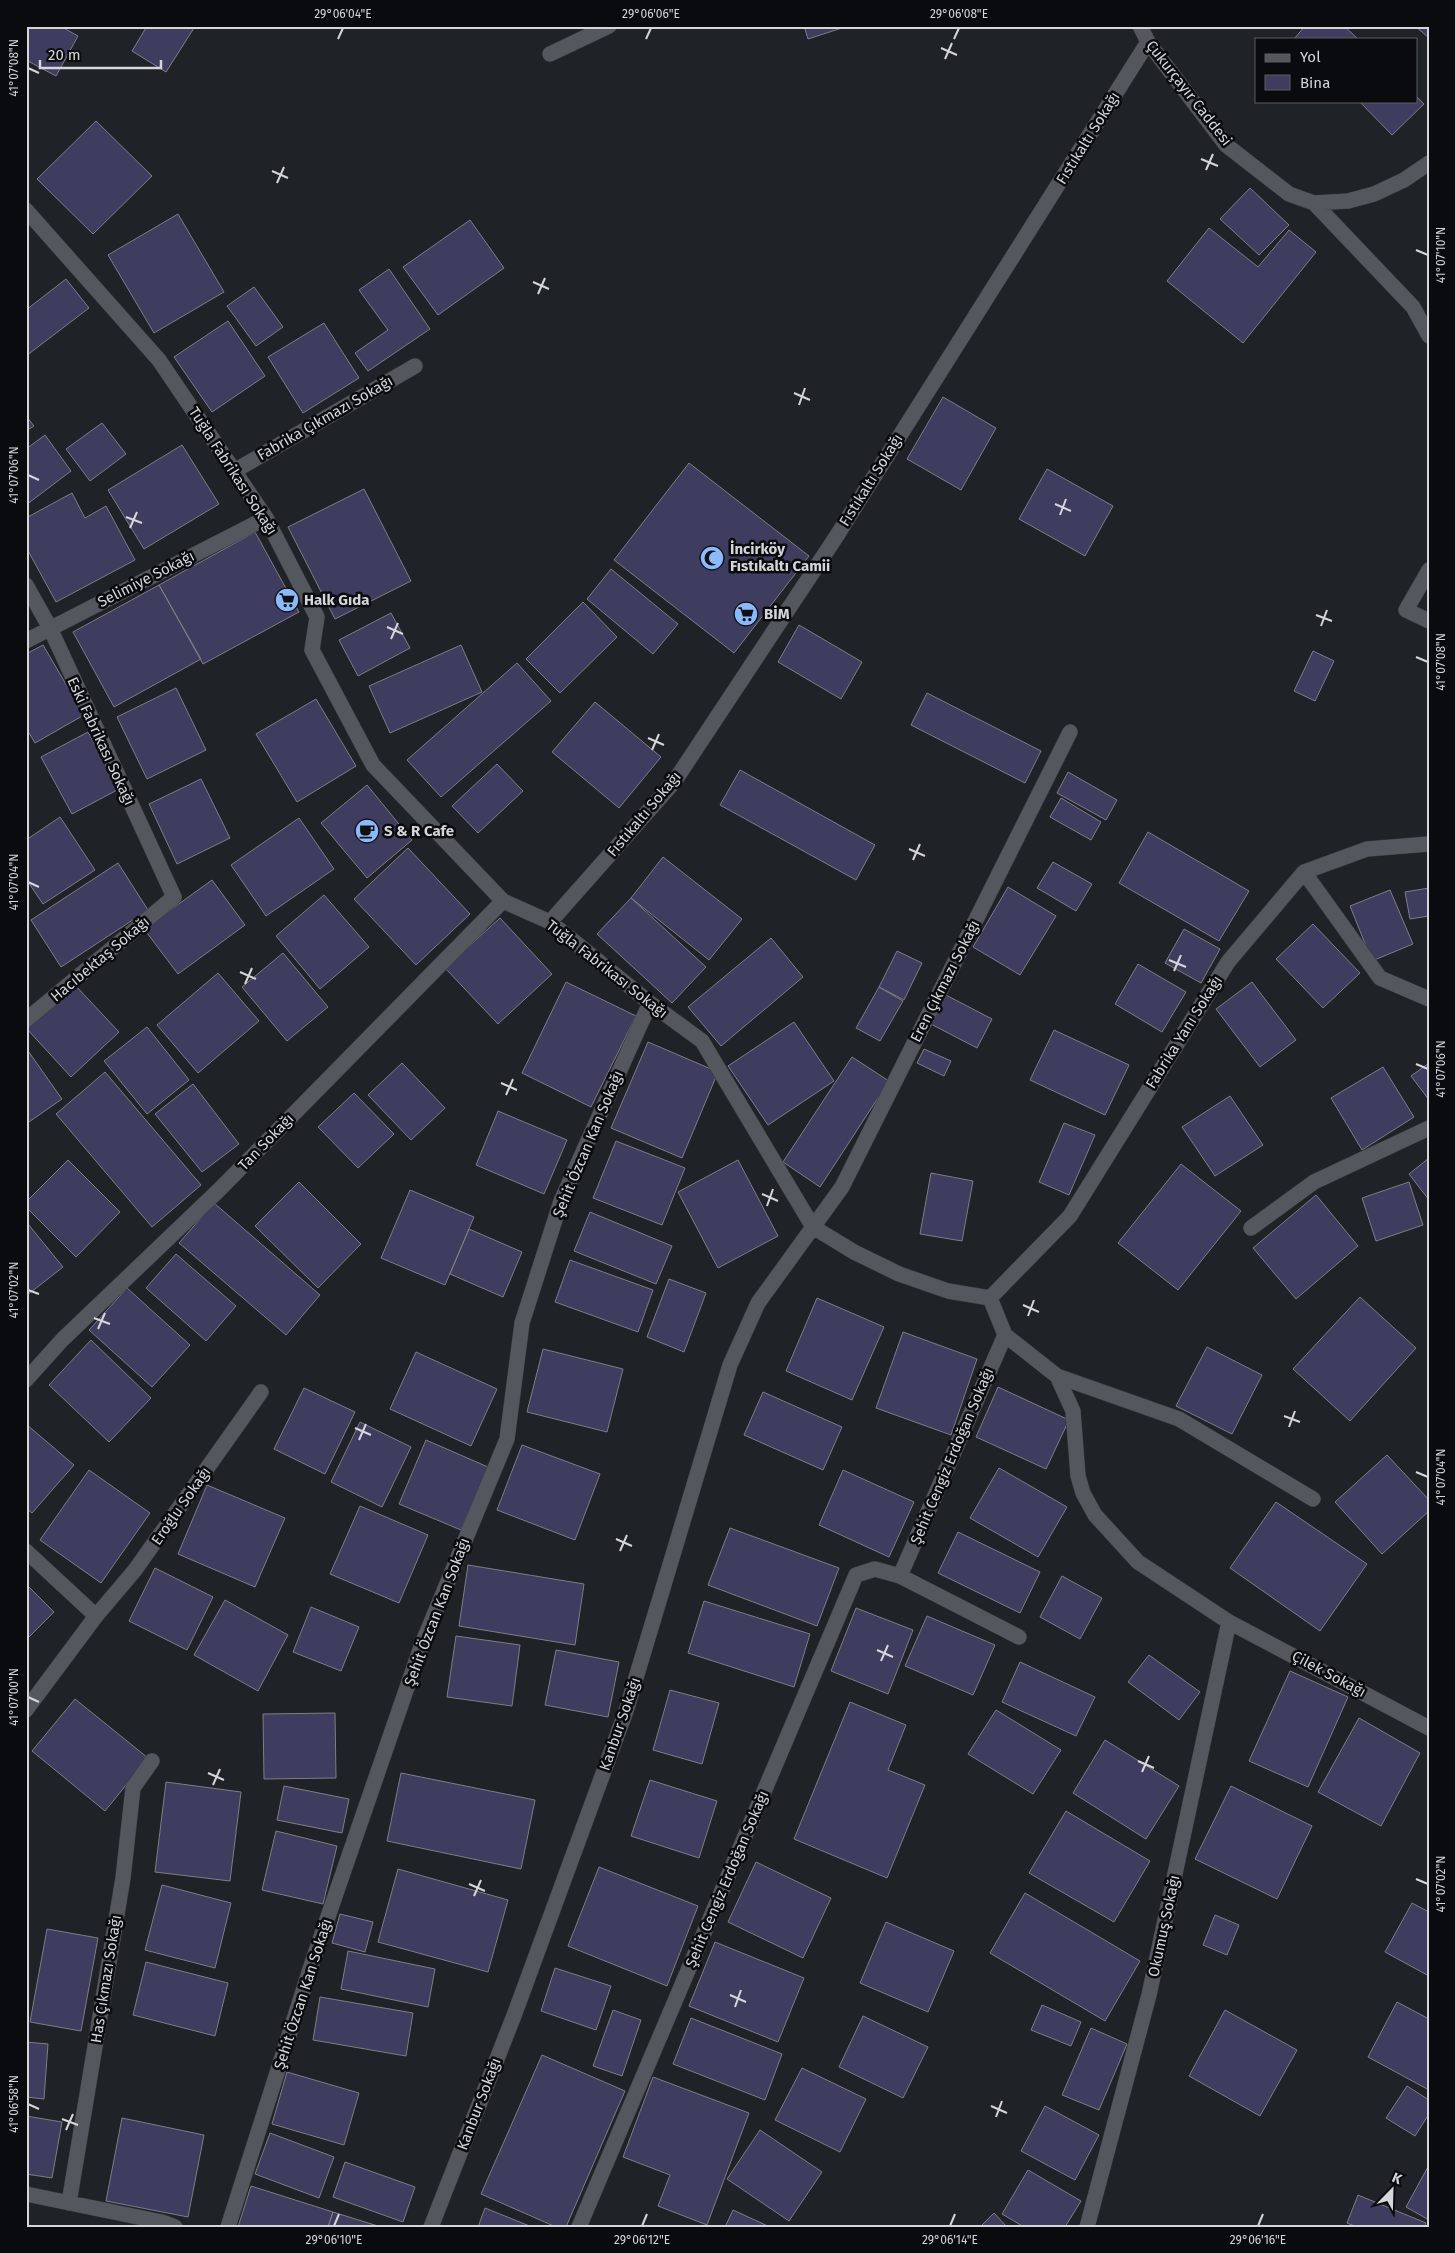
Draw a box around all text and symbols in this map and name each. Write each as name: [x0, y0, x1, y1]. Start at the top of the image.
text: 29°06'04"E: [314, 7, 372, 21]
text: 29°06'06"E: [622, 7, 680, 21]
text: 29°06'08"E: [930, 7, 988, 21]
street label: Çukurçayır Caddesi: [1142, 37, 1236, 149]
scale bar: [40, 38, 161, 70]
legend: [1255, 38, 1418, 102]
text: 41°07'08"N: [7, 39, 21, 97]
text: 20 m: [48, 46, 81, 64]
text: Yol: [1300, 48, 1321, 66]
text: Bina: [1300, 74, 1330, 92]
street label: Fıstıkaltı Sokağı: [1052, 88, 1124, 188]
text: 41°07'10"N: [1434, 227, 1448, 283]
street label: Fabrika Çıkmazı Sokağı: [254, 372, 396, 464]
street label: Tuğla Fabrikası Sokağı: [185, 404, 281, 538]
street label: Fıstıkaltı Sokağı: [835, 430, 907, 530]
text: 41°07'06"N: [7, 446, 21, 504]
place label: İncirköy Fıstıkaltı Camii: [730, 540, 830, 575]
mosque icon: İncirköy Fıstıkaltı Camii: [699, 545, 725, 571]
street label: Selimiye Sokağı: [95, 547, 197, 611]
supermarket icon: Halk Gıda: [274, 587, 300, 613]
place label: Halk Gıda: [304, 591, 369, 609]
supermarket icon: BİM: [733, 601, 759, 627]
place label: BİM: [764, 605, 790, 623]
text: 41°07'08"N: [1434, 633, 1448, 691]
street label: Eski Fabrikası Sokağı: [63, 674, 139, 808]
street label: Fıstıkaltı Sokağı: [603, 768, 685, 860]
cafe icon: S & R Cafe: [354, 818, 380, 844]
place label: S & R Cafe: [384, 822, 454, 840]
text: 41°07'04"N: [7, 853, 21, 911]
street label: Hacıbektaş Sokağı: [47, 912, 153, 1006]
street label: Tuğla Fabrikası Sokağı: [543, 916, 671, 1022]
street label: Eren Çıkmazı Sokağı: [906, 917, 984, 1045]
street label: Fabrika Yanı Sokağı: [1142, 972, 1226, 1092]
text: 41°07'06"N: [1434, 1040, 1448, 1098]
street label: Şehit Özcan Kan Sokağı: [549, 1068, 627, 1220]
street label: Tan Sokağı: [234, 1110, 298, 1174]
text: 41°07'02"N: [7, 1261, 21, 1319]
street label: Şehit Cengiz Erdoğan Sokağı: [907, 1365, 997, 1547]
text: 41°07'04"N: [1434, 1448, 1448, 1506]
street label: Eroğlu Sokağı: [147, 1463, 215, 1549]
street label: Şehit Özcan Kan Sokağı: [400, 1535, 474, 1689]
street label: Çilek Sokağı: [1289, 1647, 1369, 1701]
text: 41°07'00"N: [7, 1668, 21, 1726]
street label: Kanbur Sokağı: [596, 1675, 644, 1773]
street label: Şehit Cengiz Erdoğan Sokağı: [682, 1788, 772, 1970]
text: 41°07'02"N: [1434, 1855, 1448, 1913]
street label: Okumuş Sokağı: [1144, 1873, 1184, 1979]
street label: Has Çıkmazı Sokağı: [87, 1914, 125, 2044]
street label: Şehit Özcan Kan Sokağı: [270, 1916, 336, 2072]
street label: Kanbur Sokağı: [453, 2055, 505, 2153]
text: 41°06'58"N: [7, 2075, 21, 2133]
north arrow: [1368, 2166, 1418, 2216]
text: K: [1389, 2169, 1405, 2188]
text: 29°06'10"E: [306, 2233, 362, 2247]
text: 29°06'12"E: [614, 2233, 670, 2247]
text: 29°06'14"E: [922, 2233, 978, 2247]
text: 29°06'16"E: [1230, 2233, 1286, 2247]

